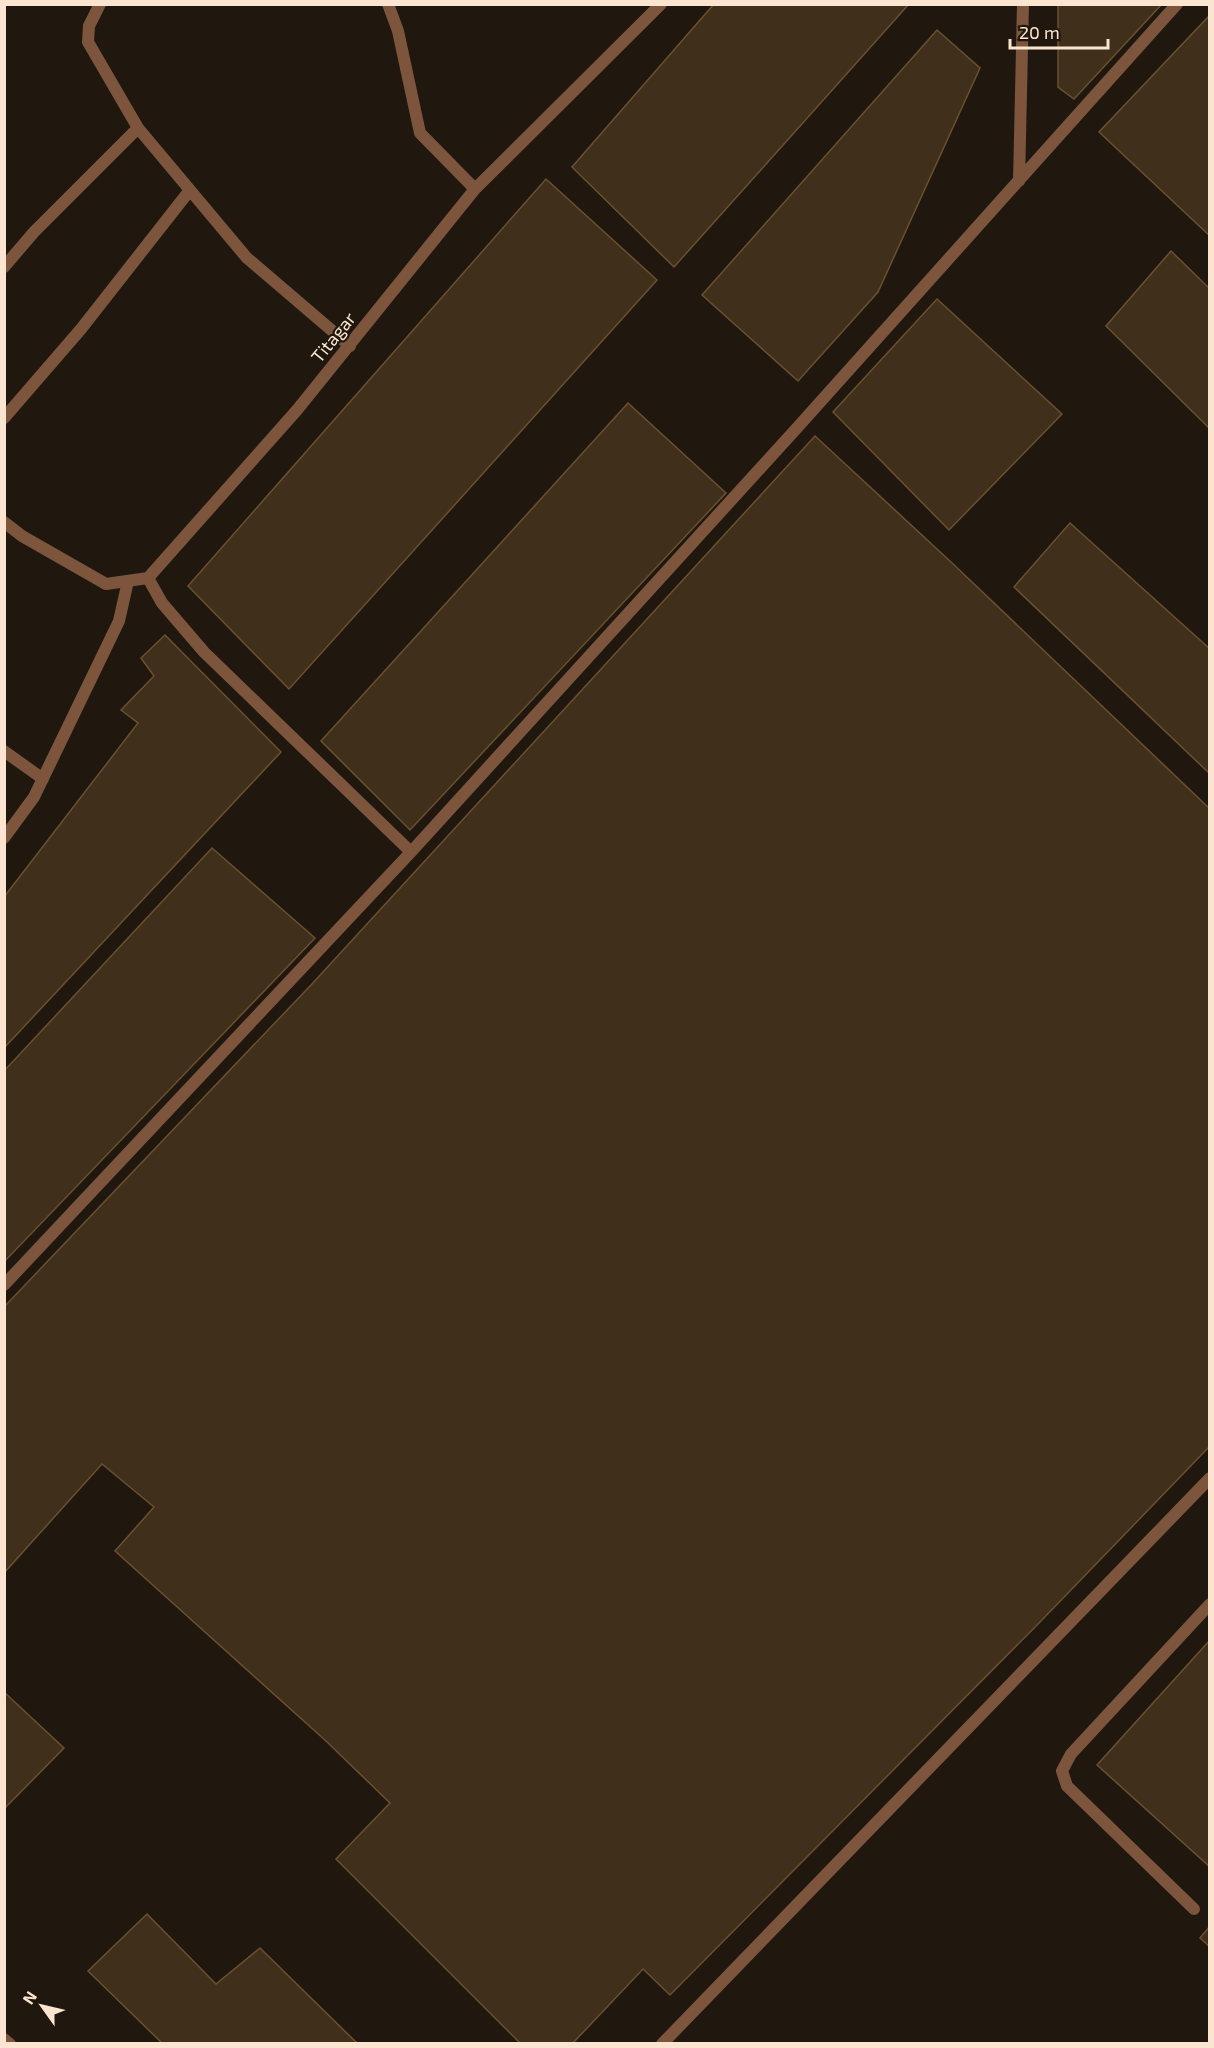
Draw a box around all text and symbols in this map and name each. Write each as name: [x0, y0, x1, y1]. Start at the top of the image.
scale bar: [1010, 12, 1108, 50]
text: 20 m: [1019, 21, 1060, 43]
street label: Titagar: [306, 307, 360, 367]
north arrow: [12, 1976, 72, 2036]
text: N: [18, 1987, 40, 2007]

